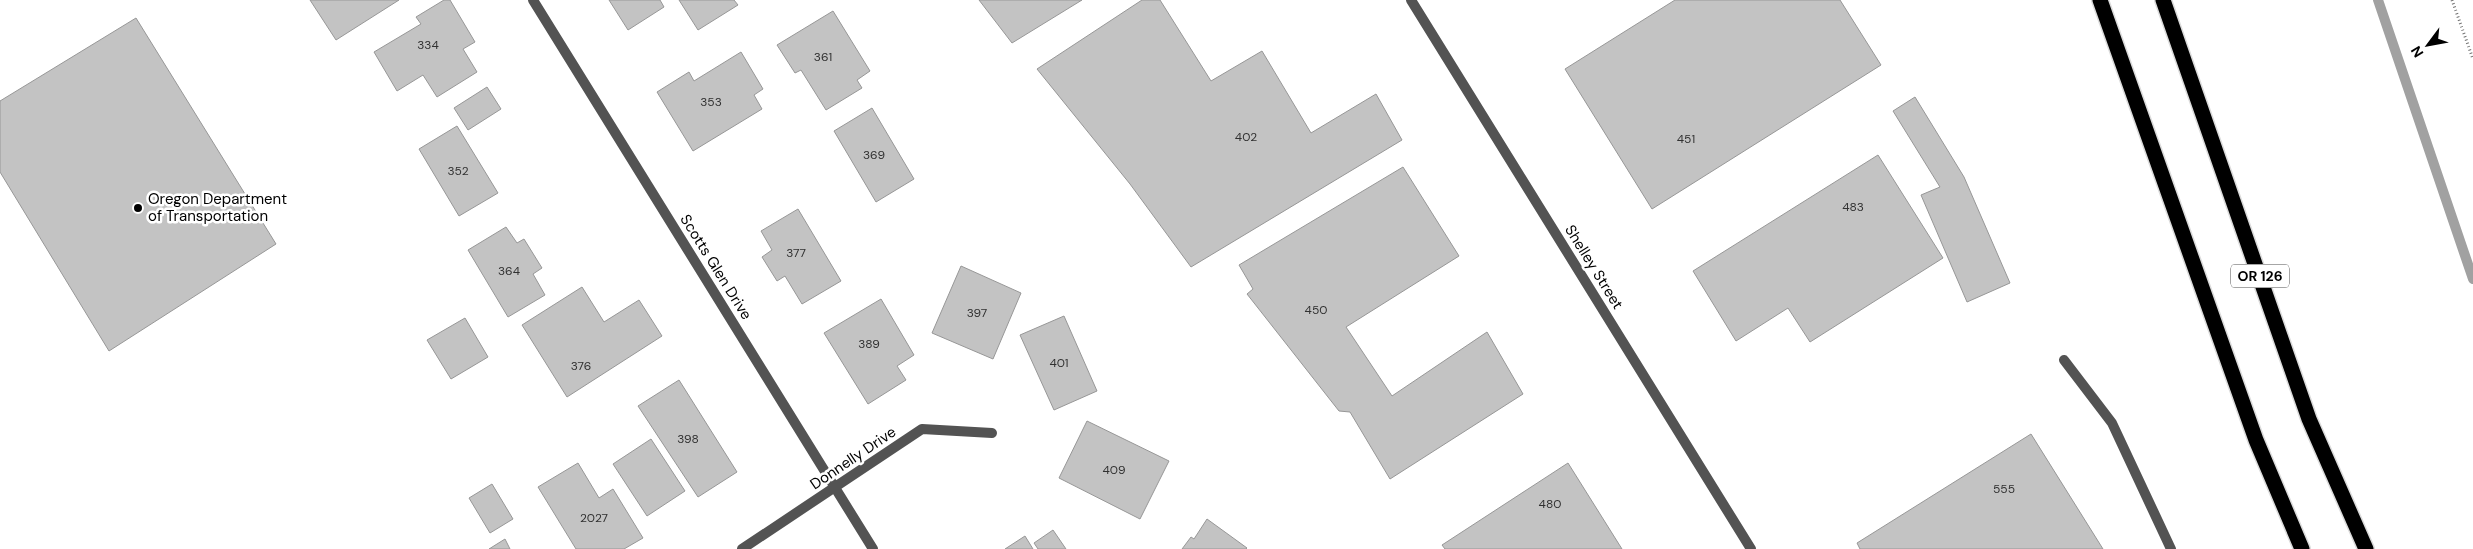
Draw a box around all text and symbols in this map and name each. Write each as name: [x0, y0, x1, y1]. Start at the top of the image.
north arrow: [2403, 20, 2453, 70]
house number: 334: [417, 37, 439, 53]
text: N: [2407, 43, 2427, 61]
house number: 361: [814, 49, 832, 65]
house number: 353: [700, 94, 722, 110]
house number: 402: [1235, 129, 1257, 145]
house number: 451: [1677, 131, 1695, 147]
house number: 369: [863, 147, 885, 163]
house number: 352: [447, 163, 469, 179]
place label: Oregon Department of Transportation: [148, 189, 287, 226]
house number: 483: [1842, 199, 1864, 215]
marker: Oregon Department of Transportation: [132, 202, 144, 214]
street label: Scotts Glen Drive: [676, 211, 756, 323]
street label: Shelley Street: [1560, 221, 1628, 313]
house number: 377: [786, 245, 806, 261]
house number: 364: [498, 263, 520, 279]
road number: OR 126: [2231, 264, 2289, 288]
house number: 450: [1305, 302, 1327, 318]
house number: 397: [967, 305, 987, 321]
house number: 389: [858, 336, 880, 352]
house number: 401: [1049, 355, 1069, 371]
house number: 376: [571, 358, 591, 374]
street label: Donnelly Drive: [806, 422, 900, 494]
house number: 398: [677, 431, 699, 447]
house number: 409: [1102, 462, 1126, 478]
house number: 555: [1993, 481, 2015, 497]
house number: 480: [1539, 496, 1561, 512]
house number: 2027: [580, 510, 608, 526]

